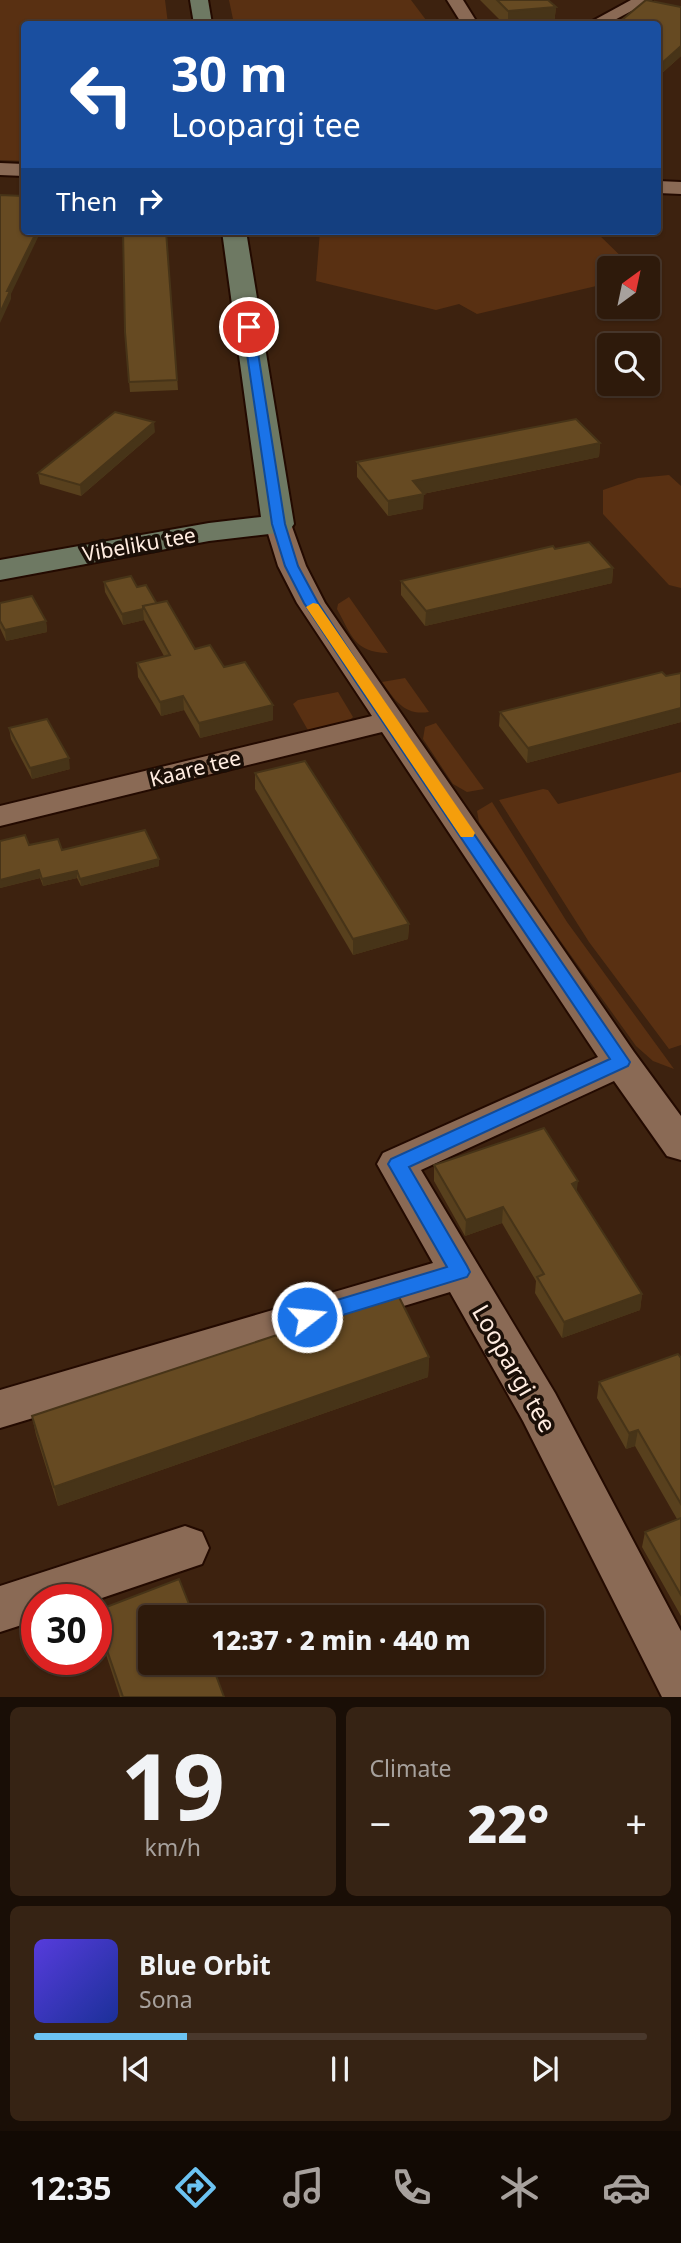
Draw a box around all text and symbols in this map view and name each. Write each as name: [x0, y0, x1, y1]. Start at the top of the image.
text: 30 m: [171, 40, 288, 106]
icon: left: [56, 49, 147, 140]
text: Loopargi tee: [171, 103, 361, 146]
icon: right: [131, 182, 169, 220]
text: Then: [56, 183, 117, 219]
north arrow: [597, 256, 660, 318]
map controls: [597, 256, 660, 396]
pin: [219, 297, 279, 357]
icon: arrive: [230, 308, 268, 346]
button: search: [597, 333, 660, 396]
street label: Vibeliku tee: [80, 520, 198, 568]
street label: Kaare tee: [146, 743, 244, 793]
position arrow: [270, 1280, 344, 1354]
street label: Loopargi tee: [465, 1298, 565, 1438]
speed limit sign: 30: [21, 1584, 112, 1675]
text: 12:37 · 2 min · 440 m: [211, 1622, 471, 1658]
text: 19: [121, 1723, 225, 1847]
text: Climate: [370, 1752, 452, 1784]
text: 22°: [467, 1787, 549, 1858]
text: −: [370, 1797, 391, 1849]
text: +: [625, 1797, 647, 1849]
text: km/h: [144, 1831, 201, 1863]
text: Blue Orbit: [139, 1947, 271, 1983]
text: Sona: [139, 1983, 193, 2015]
icon: previous: [117, 2050, 155, 2088]
icon: pause: [321, 2050, 359, 2088]
icon: next: [526, 2050, 564, 2088]
icon: directions: [171, 2163, 220, 2212]
icon: music: [279, 2163, 328, 2212]
icon: phone: [387, 2163, 436, 2212]
icon: climate: [495, 2163, 544, 2212]
icon: car: [602, 2163, 651, 2212]
text: 12:35: [29, 2166, 112, 2209]

